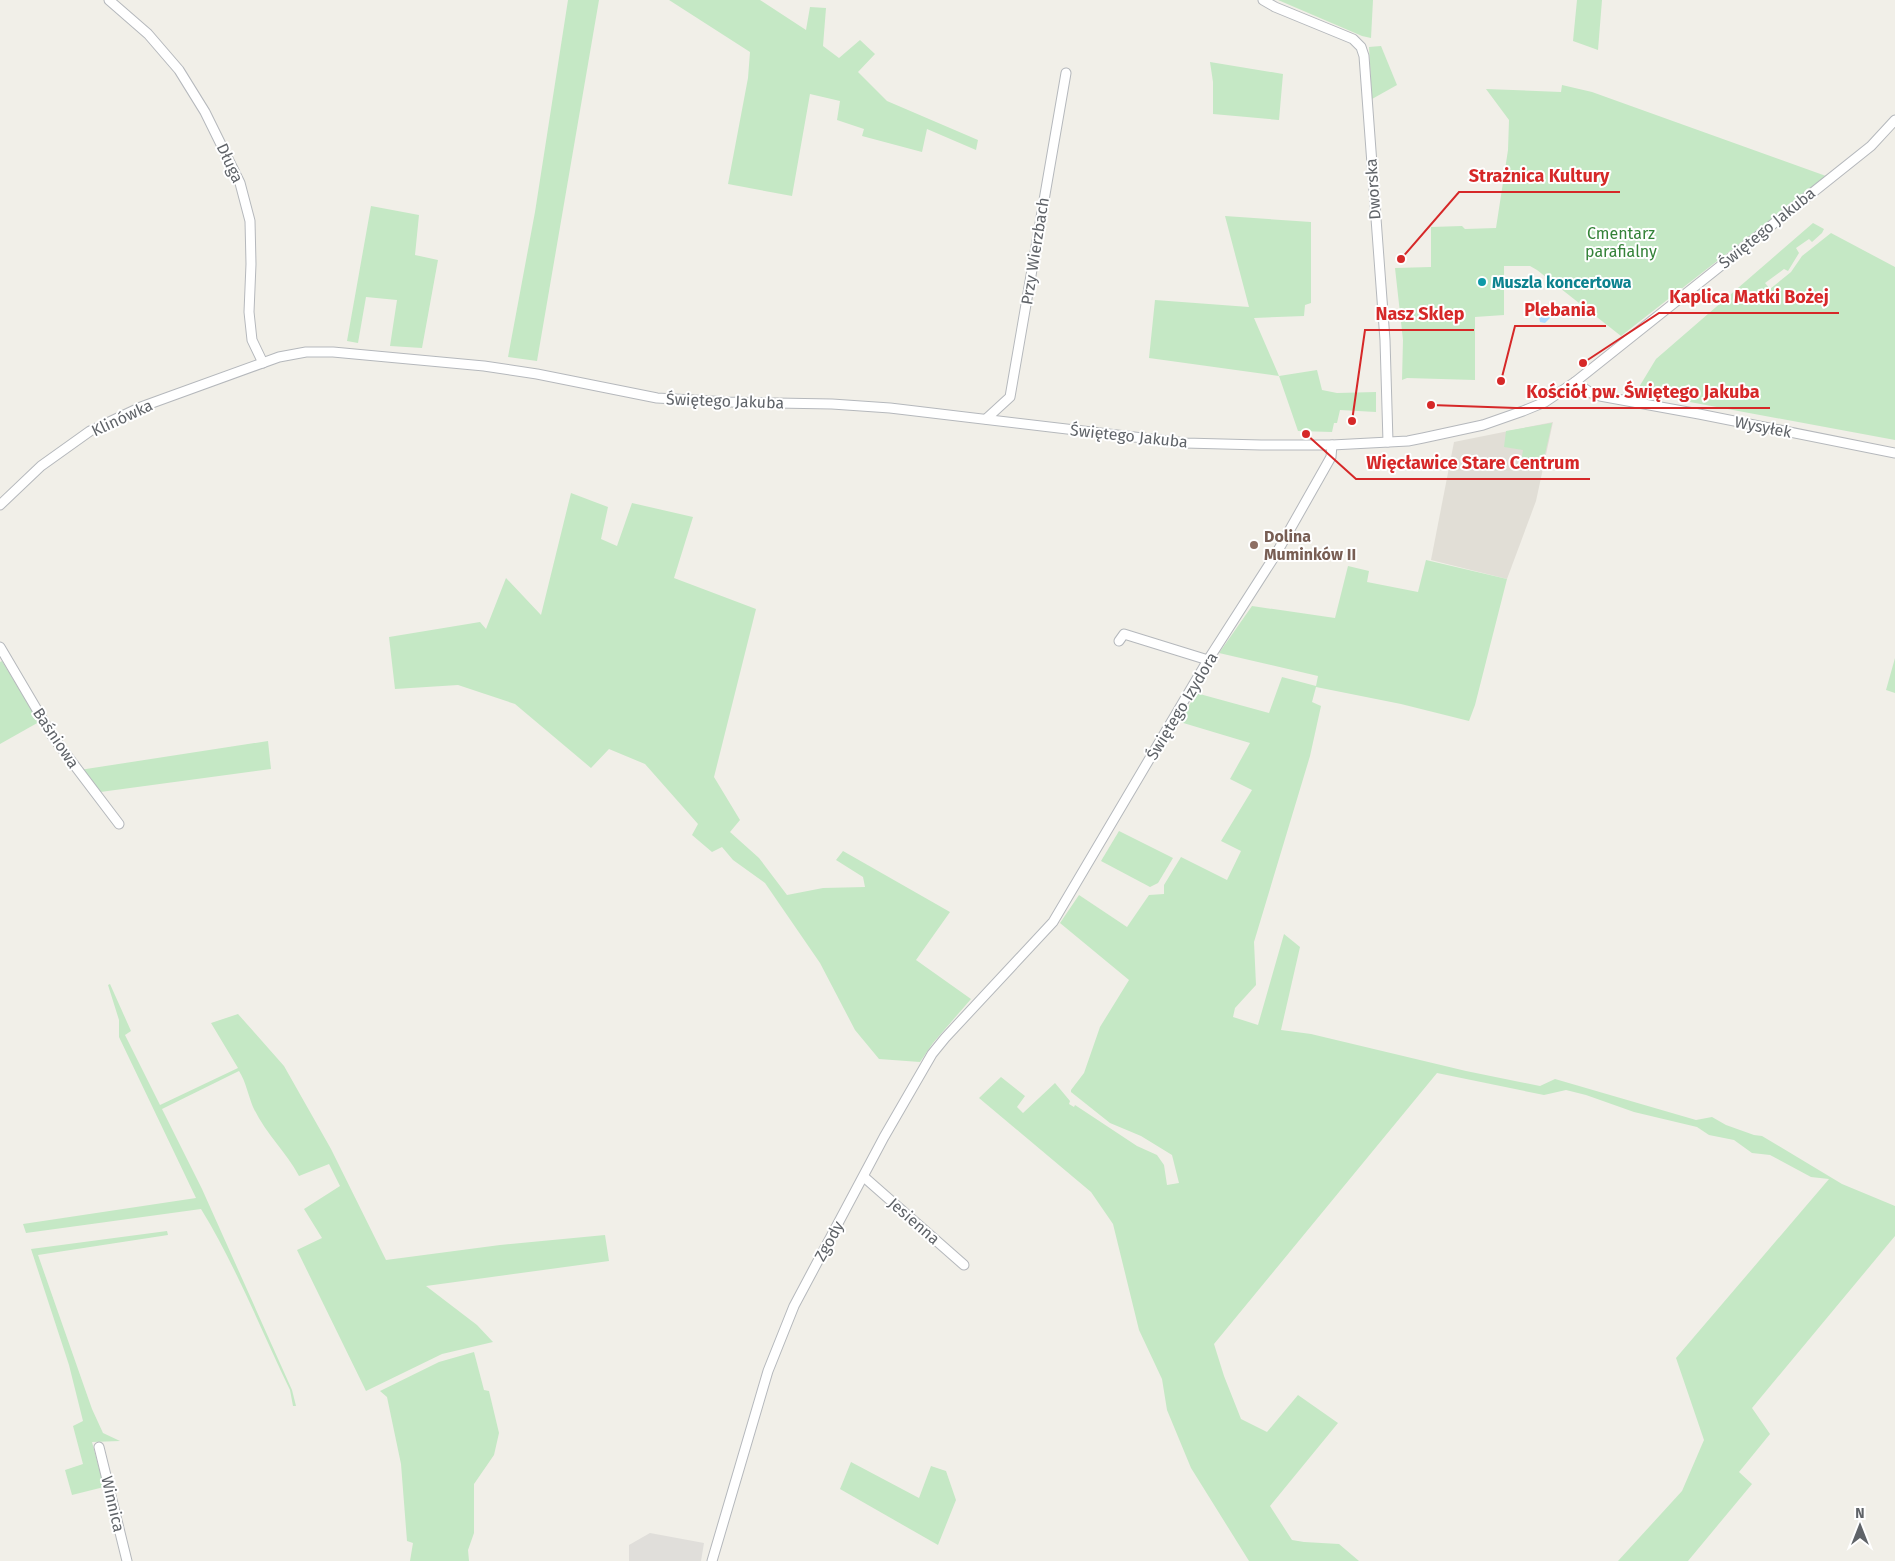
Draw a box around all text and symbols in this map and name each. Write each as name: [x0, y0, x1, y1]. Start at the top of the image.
street label: Długa: [213, 140, 247, 186]
street label: Dworska: [1361, 158, 1385, 220]
callout: Strażnica Kultury: [1459, 159, 1620, 192]
text: Strażnica Kultury: [1469, 165, 1610, 187]
street label: Świętego Jakuba: [1714, 183, 1819, 273]
street label: Przy Wierzbach: [1017, 196, 1053, 306]
park label: Cmentarz parafialny: [1585, 224, 1657, 261]
place label: Muszla koncertowa: [1492, 273, 1632, 292]
marker: Muszla koncertowa: [1476, 276, 1488, 288]
callout: Kaplica Matki Bożej: [1659, 280, 1839, 313]
text: Kaplica Matki Bożej: [1669, 286, 1829, 308]
callout: Plebania: [1515, 293, 1606, 326]
callout: Nasz Sklep: [1365, 297, 1474, 330]
text: Plebania: [1524, 299, 1596, 321]
text: Nasz Sklep: [1375, 303, 1465, 325]
callout: Kościół pw. Świętego Jakuba: [1516, 375, 1770, 408]
text: Kościół pw. Świętego Jakuba: [1526, 380, 1760, 403]
street label: Świętego Jakuba: [666, 388, 785, 413]
street label: Klinówka: [88, 396, 156, 440]
street label: Wysyłek: [1733, 412, 1794, 442]
street label: Świętego Jakuba: [1069, 419, 1189, 452]
callout: Więcławice Stare Centrum: [1356, 446, 1590, 479]
text: Więcławice Stare Centrum: [1366, 452, 1580, 474]
place label: Dolina Muminków II: [1264, 527, 1356, 564]
marker: Dolina Muminków II: [1248, 539, 1260, 551]
street label: Świętego Izydora: [1142, 648, 1222, 763]
street label: Baśniowa: [29, 704, 83, 772]
street label: Jesienna: [884, 1194, 944, 1248]
street label: Zgody: [810, 1218, 848, 1264]
street label: Winnica: [97, 1474, 129, 1534]
north arrow: [1835, 1501, 1885, 1551]
text: N: [1855, 1505, 1865, 1522]

